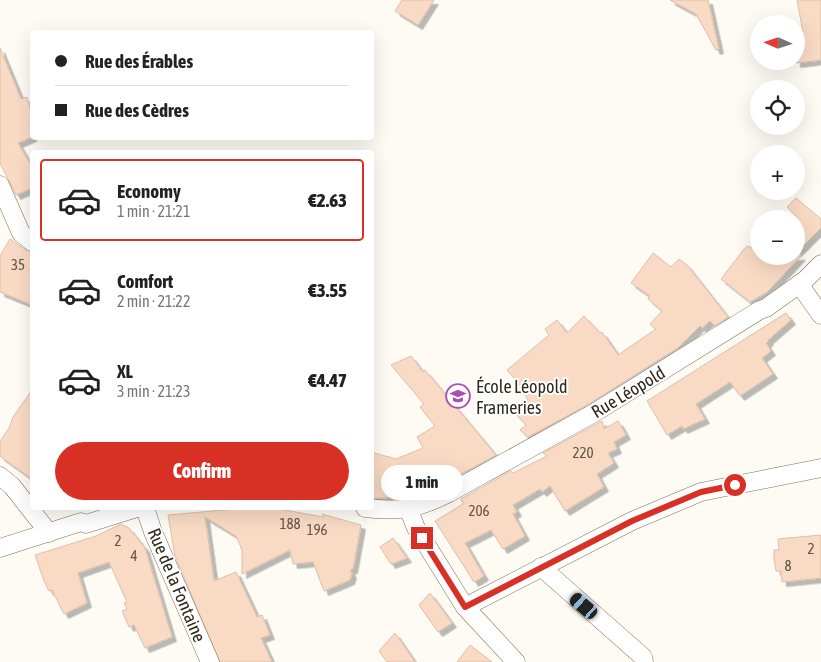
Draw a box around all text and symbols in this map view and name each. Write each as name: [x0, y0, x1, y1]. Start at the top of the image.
north arrow: [750, 15, 805, 70]
map controls: [750, 15, 805, 265]
text: Rue des Érables: [85, 50, 193, 72]
button: locate: [750, 80, 805, 135]
text: Rue des Cèdres: [85, 99, 189, 121]
button: +: [750, 145, 805, 200]
icon: car: [57, 178, 102, 223]
text: Economy: [117, 180, 181, 202]
text: €2.63: [308, 189, 347, 211]
text: 1 min · 21:21: [117, 202, 190, 220]
button: −: [750, 210, 805, 265]
house number: 35: [11, 256, 25, 273]
icon: car: [57, 268, 102, 313]
text: Comfort: [117, 270, 173, 292]
text: €3.55: [308, 279, 347, 301]
text: 2 min · 21:22: [117, 292, 190, 310]
icon: car: [57, 358, 102, 403]
text: XL: [117, 360, 133, 382]
street label: Rue Léopold: [587, 362, 669, 422]
text: €4.47: [308, 369, 347, 391]
place label: École Léopold Frameries: [476, 376, 568, 418]
text: 3 min · 21:23: [117, 382, 190, 400]
school or university icon: École Léopold Frameries: [445, 383, 471, 409]
button: Confirm: [55, 442, 349, 500]
house number: 220: [572, 444, 594, 461]
callout: 1 min: [381, 466, 463, 500]
text: 1 min: [406, 473, 438, 491]
route start: [724, 474, 746, 496]
house number: 206: [468, 502, 490, 519]
house number: 188: [279, 515, 301, 532]
house number: 196: [306, 521, 328, 538]
street label: Rue de la Fontaine: [144, 525, 210, 645]
route end: [411, 527, 433, 549]
house number: 2: [114, 532, 122, 549]
house number: 2: [807, 540, 815, 557]
house number: 4: [130, 547, 138, 564]
house number: 8: [784, 557, 792, 574]
car: [567, 590, 600, 622]

